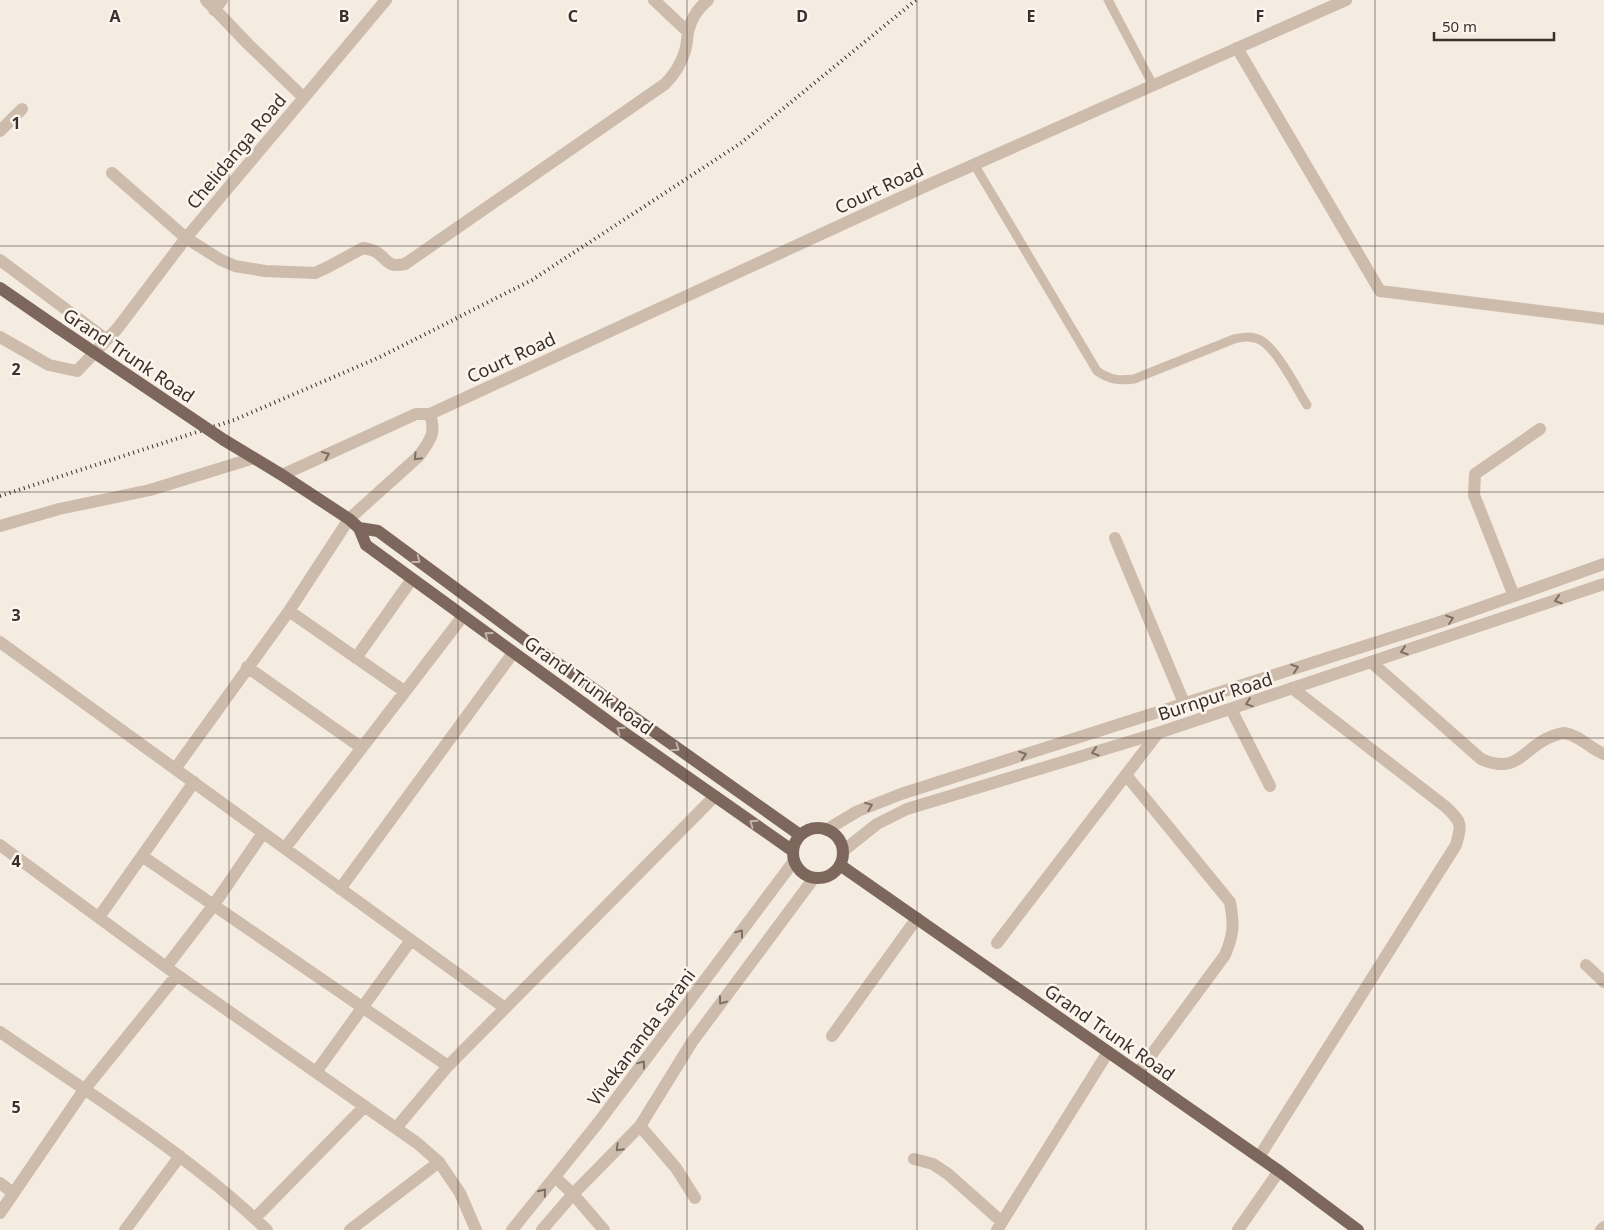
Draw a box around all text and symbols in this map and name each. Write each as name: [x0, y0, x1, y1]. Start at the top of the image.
text: A: [109, 5, 121, 27]
text: B: [339, 5, 349, 27]
text: C: [568, 5, 578, 27]
text: D: [796, 5, 808, 27]
text: E: [1027, 5, 1036, 27]
text: F: [1256, 5, 1264, 27]
scale bar: [1434, 10, 1554, 42]
text: 50 m: [1442, 16, 1477, 36]
street label: Chelidanga Road: [181, 88, 291, 214]
text: 1: [11, 112, 21, 134]
street label: Court Road: [831, 157, 927, 219]
street label: Grand Trunk Road: [59, 302, 199, 408]
street label: Court Road: [463, 326, 559, 388]
text: 2: [11, 358, 21, 380]
one-way arrow: [321, 451, 330, 461]
one-way arrow: [414, 451, 423, 460]
one-way arrow: [411, 554, 421, 563]
one-way arrow: [1554, 594, 1562, 604]
text: 3: [11, 604, 21, 626]
one-way arrow: [1445, 615, 1453, 625]
street label: Grand Trunk Road: [520, 630, 658, 740]
one-way arrow: [485, 632, 494, 640]
one-way arrow: [1400, 645, 1408, 655]
one-way arrow: [1290, 663, 1298, 673]
street label: Burnpur Road: [1155, 666, 1275, 726]
one-way arrow: [1246, 697, 1254, 707]
one-way arrow: [616, 727, 626, 736]
one-way arrow: [671, 742, 680, 751]
one-way arrow: [1091, 747, 1099, 757]
one-way arrow: [1019, 751, 1027, 761]
one-way arrow: [864, 802, 873, 813]
one-way arrow: [749, 820, 759, 829]
text: 4: [11, 850, 21, 872]
one-way arrow: [734, 929, 743, 939]
street label: Vivekananda Sarani: [582, 964, 700, 1110]
street label: Grand Trunk Road: [1040, 978, 1180, 1086]
one-way arrow: [720, 995, 728, 1004]
one-way arrow: [637, 1061, 645, 1070]
text: 5: [11, 1096, 21, 1118]
one-way arrow: [616, 1142, 625, 1151]
one-way arrow: [537, 1189, 545, 1198]

